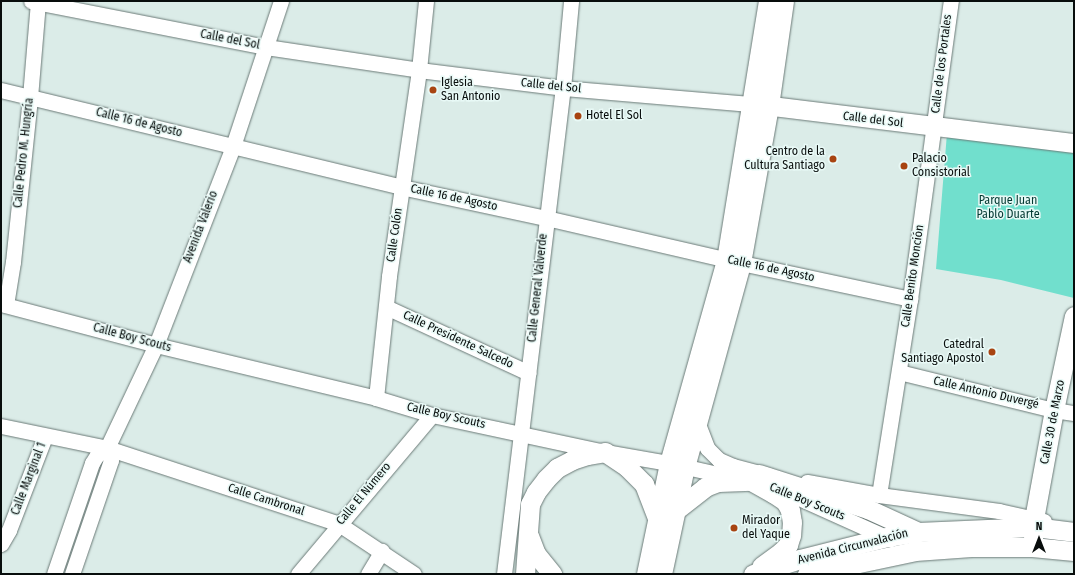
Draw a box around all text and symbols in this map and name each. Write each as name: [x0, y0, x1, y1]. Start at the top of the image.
street label: Calle de los Portales: [929, 14, 955, 114]
street label: Calle del Sol: [199, 27, 261, 53]
place label: Iglesia San Antonio: [441, 76, 500, 104]
street label: Calle del Sol: [520, 76, 582, 96]
marker: Iglesia San Antonio: [428, 85, 438, 95]
street label: Calle Pedro M. Hungría: [11, 97, 37, 209]
street label: Calle 16 de Agosto: [94, 105, 184, 141]
place label: Hotel El Sol: [586, 109, 642, 123]
street label: Calle del Sol: [842, 109, 904, 131]
marker: Hotel El Sol: [573, 111, 583, 121]
place label: Centro de la Cultura Santiago: [744, 145, 825, 173]
place label: Palacio Consistorial: [912, 152, 970, 180]
marker: Centro de la Cultura Santiago: [828, 154, 838, 164]
marker: Palacio Consistorial: [899, 161, 909, 171]
street label: Calle 16 de Agosto: [409, 182, 499, 214]
street label: Avenida Valerio: [181, 189, 221, 265]
park label: Parque Juan Pablo Duarte: [976, 194, 1040, 222]
street label: Calle Colón: [384, 207, 406, 263]
street label: Calle Benito Monción: [899, 224, 927, 328]
street label: Calle General Valverde: [525, 233, 551, 343]
street label: Calle 16 de Agosto: [726, 253, 816, 285]
street label: Calle Presidente Salcedo: [400, 308, 516, 372]
street label: Calle Boy Scouts: [91, 321, 173, 355]
place label: Catedral Santiago Apostol: [901, 338, 984, 366]
marker: Catedral Santiago Apostol: [987, 347, 997, 357]
street label: Calle Antonio Duvergé: [932, 374, 1040, 412]
street label: Calle 30 de Marzo: [1038, 378, 1068, 466]
street label: Calle Boy Scouts: [405, 400, 487, 432]
street label: Calle Marginal 1: [9, 441, 49, 517]
street label: Calle El Número: [334, 460, 394, 528]
street label: Calle Boy Scouts: [767, 480, 847, 524]
street label: Calle Cambronal: [226, 481, 306, 519]
place label: Mirador del Yaque: [742, 514, 790, 542]
north arrow: [1019, 519, 1059, 559]
text: N: [1036, 520, 1042, 533]
marker: Mirador del Yaque: [729, 523, 739, 533]
street label: Avenida Circunvalación: [796, 526, 910, 568]

